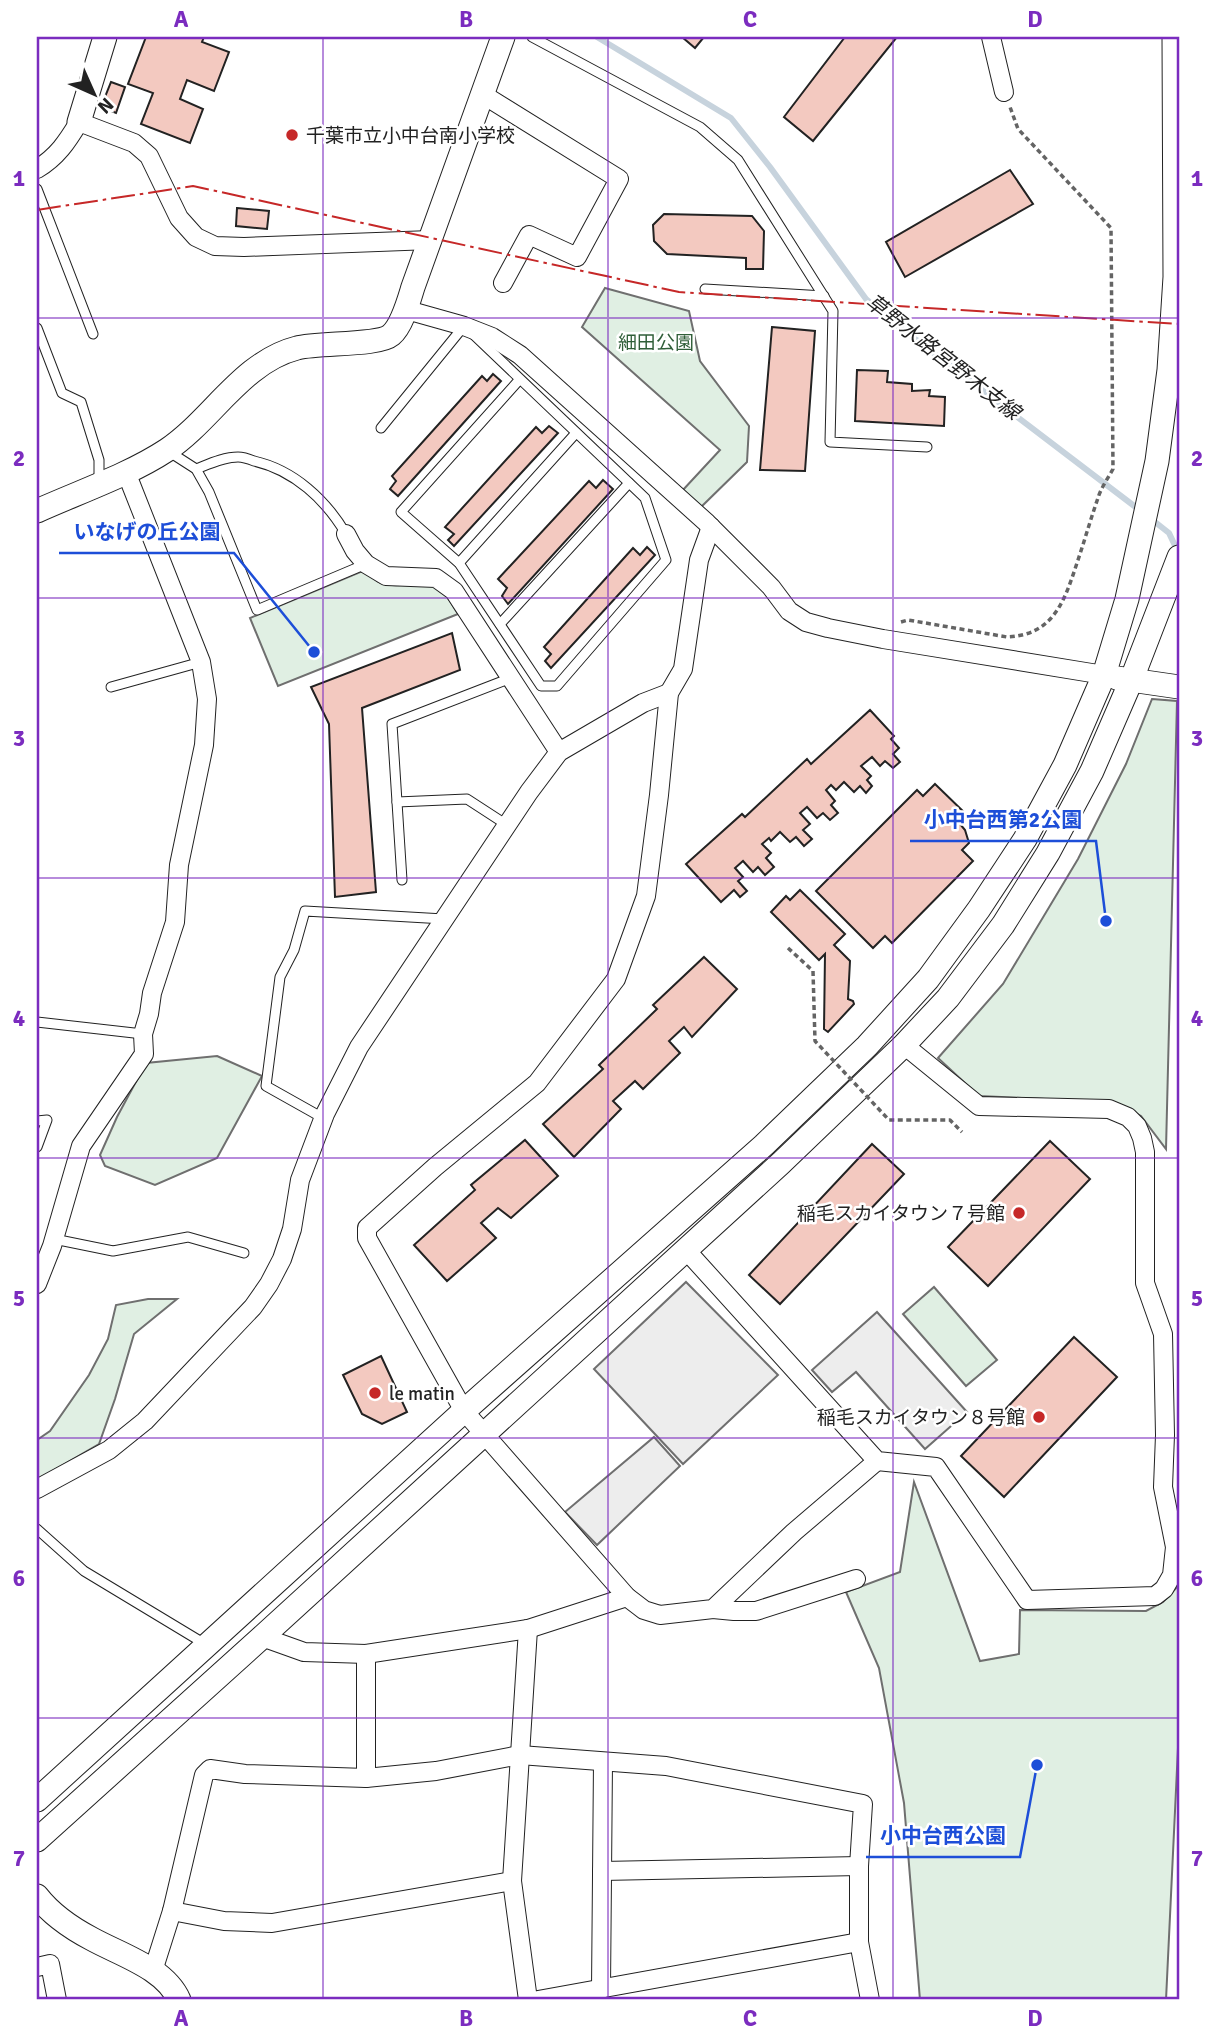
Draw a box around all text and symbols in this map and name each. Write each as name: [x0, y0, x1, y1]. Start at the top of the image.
text: A: [174, 5, 189, 34]
text: B: [459, 5, 473, 34]
text: C: [743, 5, 757, 34]
text: D: [1027, 5, 1043, 34]
north arrow: [60, 60, 130, 130]
text: N: [92, 92, 118, 118]
place label: 千葉市立小中台南小学校: [306, 124, 515, 148]
marker: 千葉市立小中台南小学校: [284, 127, 300, 143]
text: 1: [13, 164, 25, 193]
text: 1: [1191, 164, 1203, 193]
water label: 草野水路宮野木支線: [861, 289, 1028, 427]
park label: 細田公園: [618, 331, 694, 355]
text: 2: [13, 444, 25, 473]
text: 2: [1191, 444, 1203, 473]
callout: いなげの丘公園: [59, 511, 234, 553]
text: いなげの丘公園: [74, 519, 221, 545]
text: 3: [13, 724, 25, 753]
text: 3: [1191, 724, 1203, 753]
callout: 小中台西第2公園: [910, 799, 1096, 841]
text: 小中台西第2公園: [924, 807, 1082, 833]
text: 4: [13, 1004, 25, 1033]
text: 4: [1191, 1004, 1203, 1033]
place label: 稲毛スカイタウン７号館: [797, 1202, 1005, 1226]
marker: 稲毛スカイタウン７号館: [1011, 1205, 1027, 1221]
text: 5: [13, 1284, 25, 1313]
text: 5: [1191, 1284, 1203, 1313]
place label: le matin: [389, 1382, 455, 1406]
marker: le matin: [367, 1385, 383, 1401]
place label: 稲毛スカイタウン８号館: [817, 1406, 1025, 1430]
marker: 稲毛スカイタウン８号館: [1031, 1409, 1047, 1425]
text: 6: [13, 1564, 25, 1593]
text: 6: [1191, 1564, 1203, 1593]
callout: 小中台西公園: [866, 1815, 1020, 1857]
text: 小中台西公園: [880, 1823, 1006, 1849]
text: 7: [13, 1844, 25, 1873]
text: 7: [1191, 1844, 1203, 1873]
text: A: [174, 2004, 189, 2033]
text: B: [459, 2004, 473, 2033]
text: C: [743, 2004, 757, 2033]
text: D: [1027, 2004, 1043, 2033]

